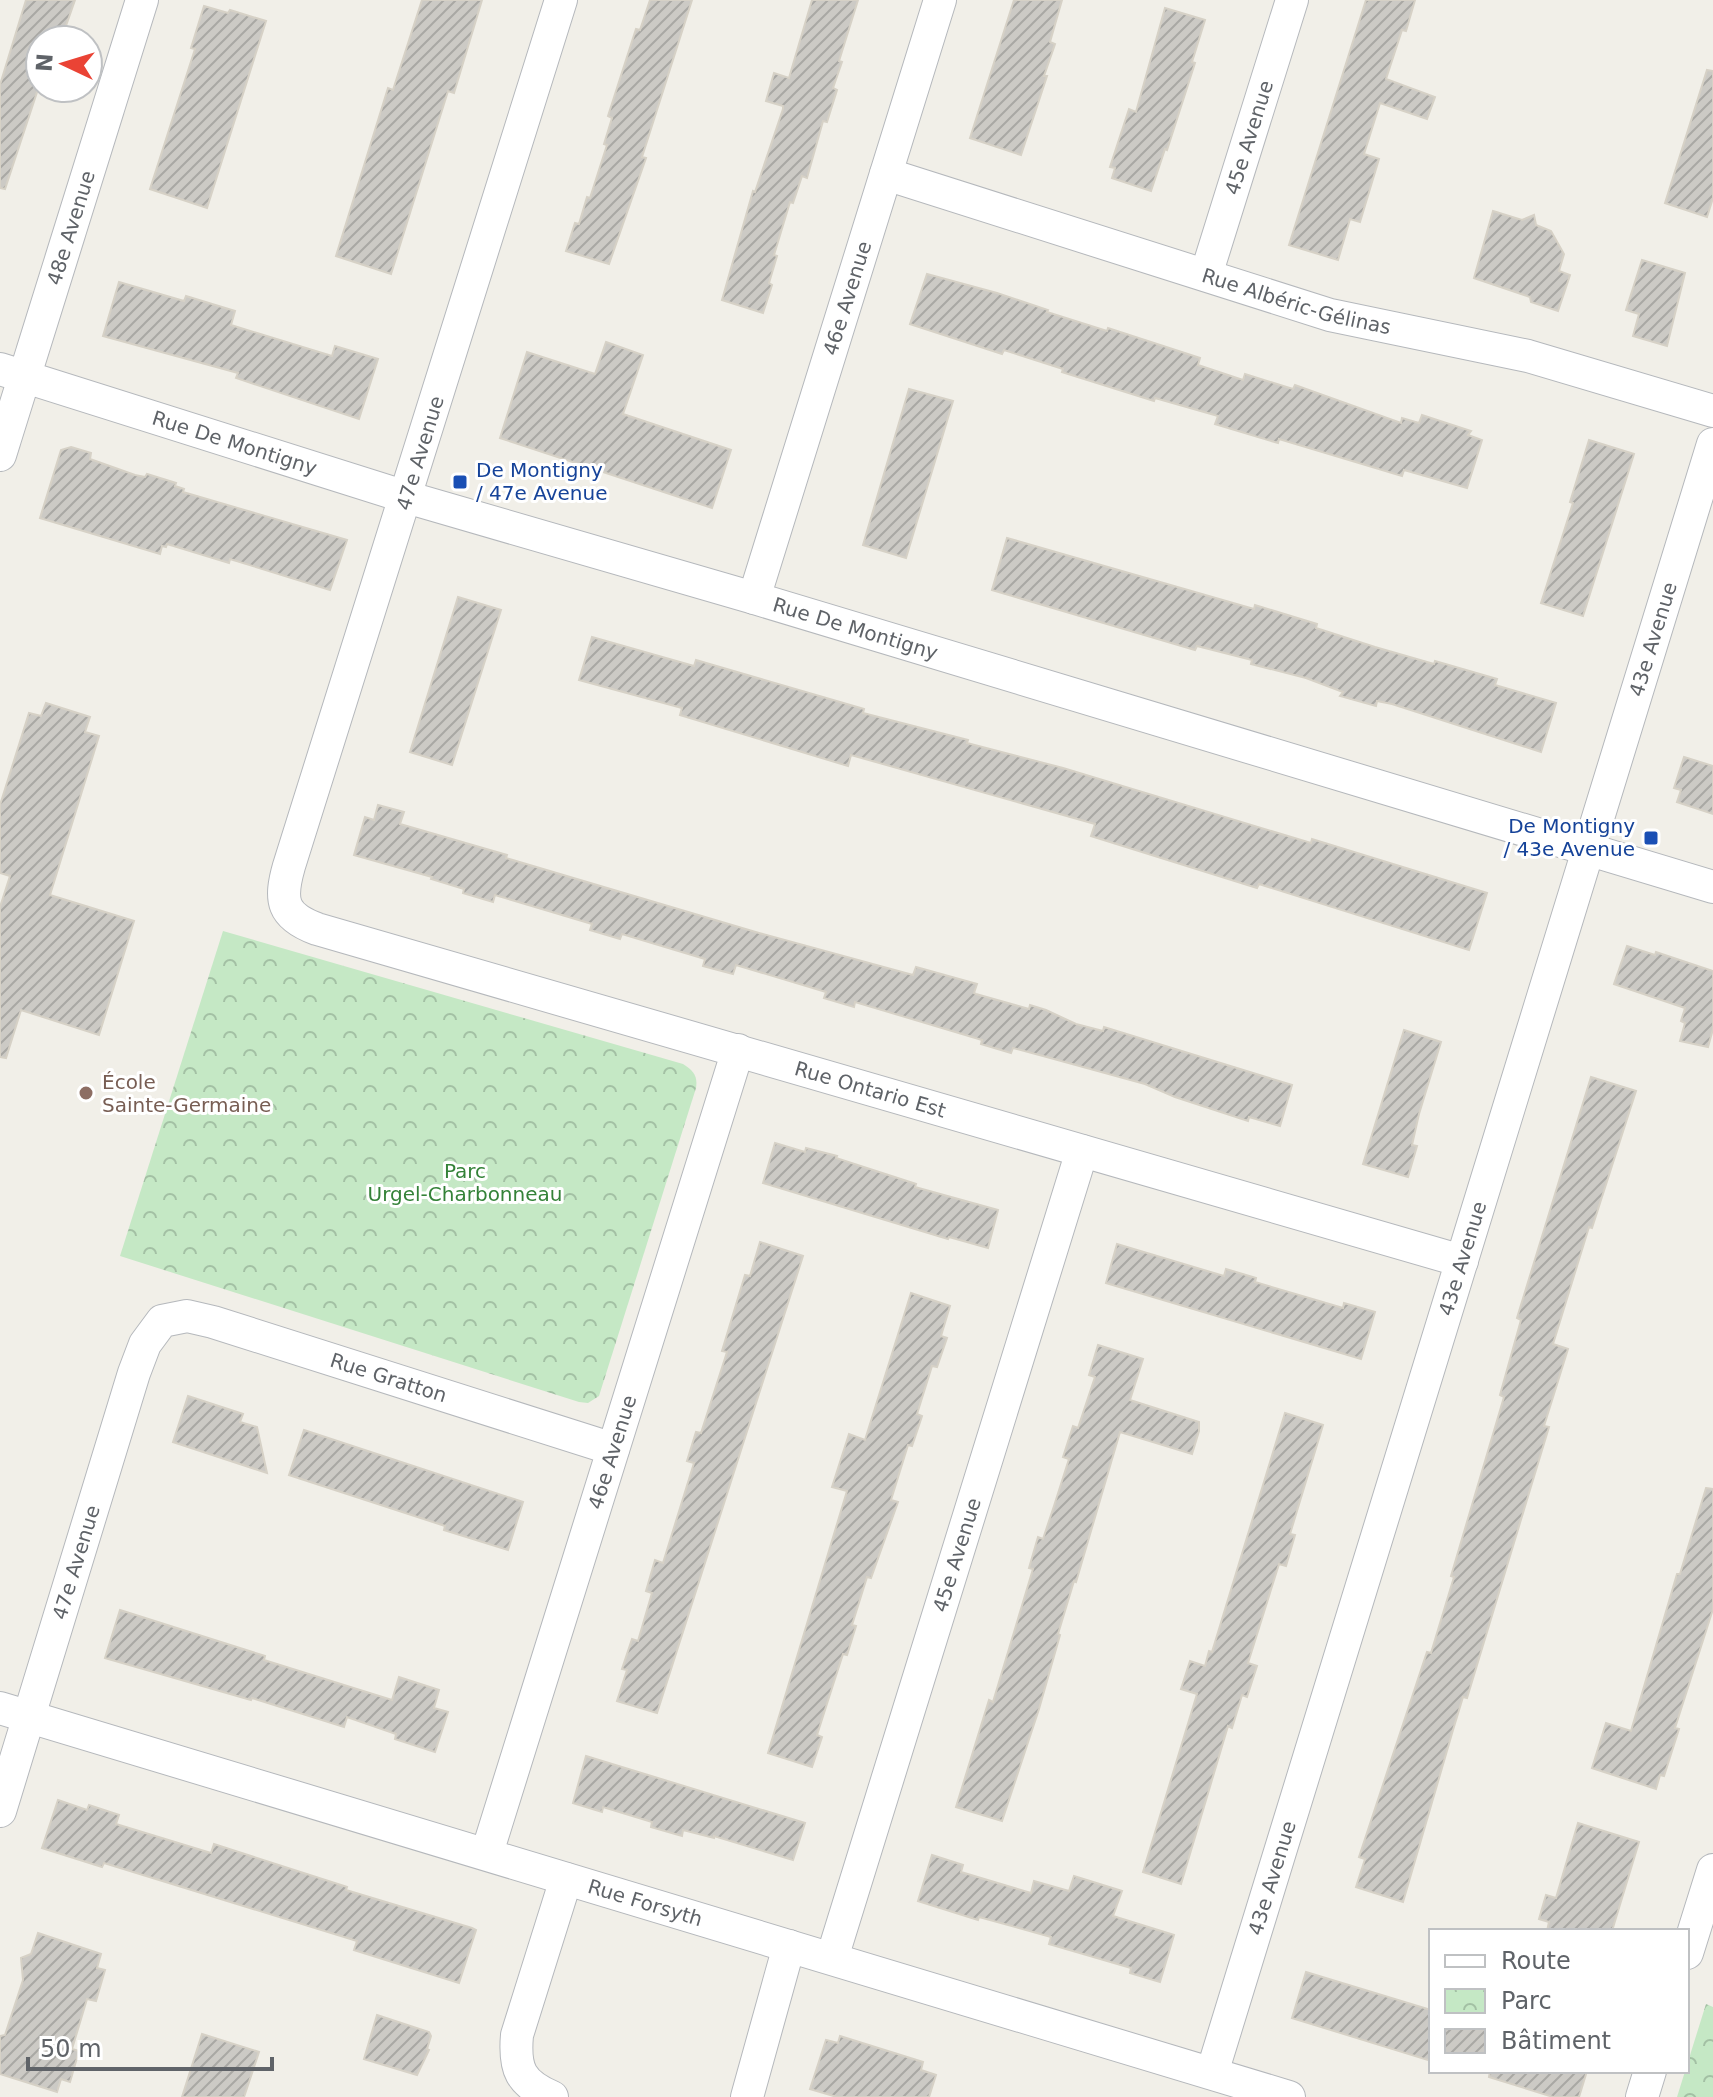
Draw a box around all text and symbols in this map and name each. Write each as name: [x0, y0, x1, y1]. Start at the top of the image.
north arrow: [24, 24, 104, 104]
text: N: [31, 53, 58, 73]
street label: 45e Avenue: [1220, 77, 1278, 198]
street label: 48e Avenue: [42, 168, 100, 288]
street label: 46e Avenue: [818, 238, 876, 358]
street label: Rue Albéric-Gélinas: [1199, 263, 1393, 339]
street label: 47e Avenue: [391, 393, 449, 513]
street label: Rue De Montigny: [149, 406, 320, 480]
place label: De Montigny / 47e Avenue: [476, 458, 608, 505]
marker: De Montigny / 47e Avenue: [451, 473, 469, 491]
street label: 43e Avenue: [1624, 579, 1682, 699]
street label: Rue De Montigny: [770, 592, 941, 665]
place label: De Montigny / 43e Avenue: [1503, 814, 1635, 861]
marker: De Montigny / 43e Avenue: [1642, 829, 1660, 847]
street label: Rue Ontario Est: [792, 1056, 949, 1123]
place label: École Sainte-Germaine: [102, 1070, 271, 1117]
marker: École Sainte-Germaine: [77, 1084, 95, 1102]
park label: Parc Urgel-Charbonneau: [368, 1159, 562, 1206]
street label: 43e Avenue: [1434, 1198, 1491, 1319]
street label: Rue Gratton: [327, 1348, 450, 1407]
street label: 46e Avenue: [583, 1392, 641, 1512]
street label: 45e Avenue: [928, 1495, 986, 1615]
street label: 47e Avenue: [47, 1502, 105, 1623]
street label: 43e Avenue: [1243, 1818, 1301, 1938]
street label: Rue Forsyth: [585, 1874, 705, 1931]
legend: [1429, 1929, 1689, 2073]
text: Route: [1501, 1947, 1571, 1975]
text: Parc: [1501, 1987, 1552, 2015]
scale bar: [28, 2021, 272, 2071]
text: Bâtiment: [1501, 2027, 1611, 2055]
text: 50 m: [40, 2035, 102, 2063]

